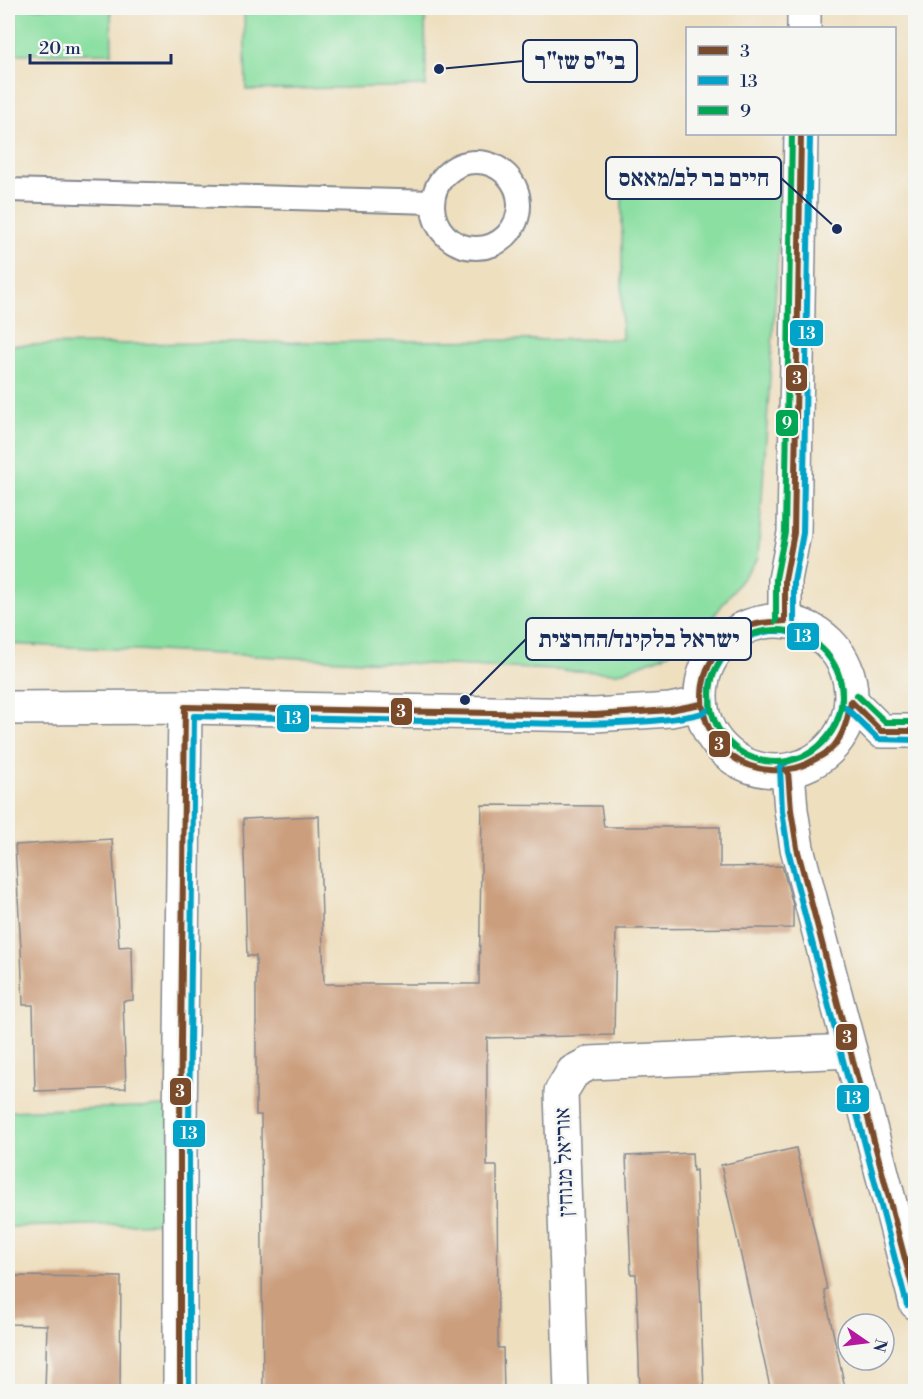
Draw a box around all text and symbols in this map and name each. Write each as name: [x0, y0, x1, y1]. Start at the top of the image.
scale bar: [30, 27, 171, 65]
legend: [686, 27, 896, 135]
text: 20 m: [39, 37, 81, 60]
callout: בי"ס שז"ר: [523, 40, 637, 82]
text: 3: [740, 40, 750, 63]
text: בי"ס שז"ר: [535, 47, 625, 77]
text: 13: [740, 70, 758, 93]
text: 9: [740, 100, 751, 123]
callout: חיים בר לב/מאאס: [606, 157, 781, 199]
text: חיים בר לב/מאאס: [618, 164, 770, 194]
line badge: 13: [789, 319, 824, 347]
text: 13: [798, 324, 816, 344]
line badge: 3: [785, 364, 808, 392]
text: 3: [792, 369, 802, 389]
line badge: 9: [775, 409, 799, 437]
text: 9: [782, 414, 792, 434]
callout: ישראל בלקינד/החרצית: [526, 618, 751, 660]
line badge: 13: [786, 622, 820, 651]
text: ישראל בלקינד/החרצית: [538, 625, 740, 655]
text: 13: [794, 627, 812, 647]
line badge: 3: [390, 697, 413, 726]
text: 3: [396, 702, 406, 722]
line badge: 13: [276, 704, 310, 733]
text: 13: [284, 709, 302, 729]
line badge: 3: [708, 730, 731, 758]
text: 3: [714, 735, 724, 755]
line badge: 3: [835, 1023, 858, 1051]
text: 3: [842, 1028, 852, 1048]
line badge: 3: [169, 1077, 192, 1106]
text: 3: [175, 1082, 185, 1102]
line badge: 13: [836, 1084, 870, 1113]
text: 13: [844, 1089, 862, 1109]
street label: אוריאל מנוחין: [549, 1107, 580, 1217]
line badge: 13: [172, 1119, 206, 1148]
text: 13: [180, 1124, 198, 1144]
north arrow: [836, 1312, 896, 1372]
text: N: [868, 1337, 891, 1354]

